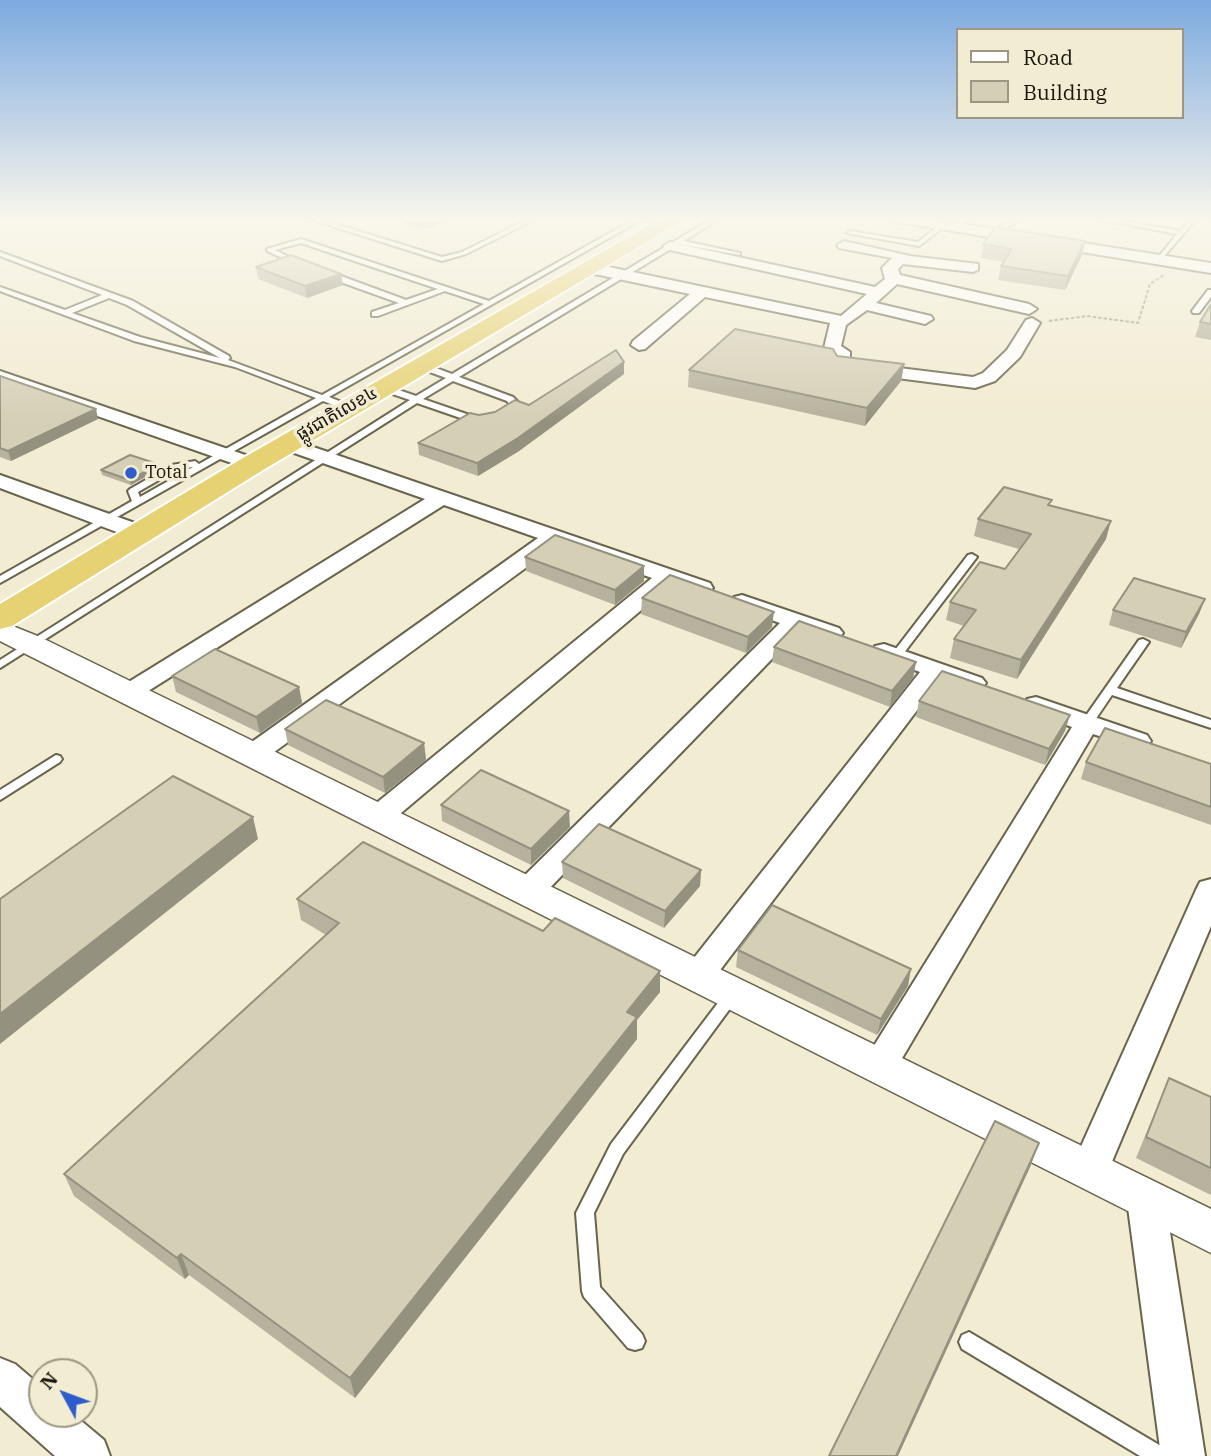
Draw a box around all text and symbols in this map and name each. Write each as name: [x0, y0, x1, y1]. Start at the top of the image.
legend: [956, 28, 1183, 119]
text: Road: [1023, 43, 1073, 71]
text: Building: [1023, 78, 1107, 106]
street label: ផ្លូវជាតិលេខ៤: [293, 382, 381, 446]
place label: Total: [145, 462, 188, 484]
marker: Total: [123, 465, 139, 481]
north arrow: [28, 1358, 98, 1428]
text: N: [35, 1367, 63, 1394]

